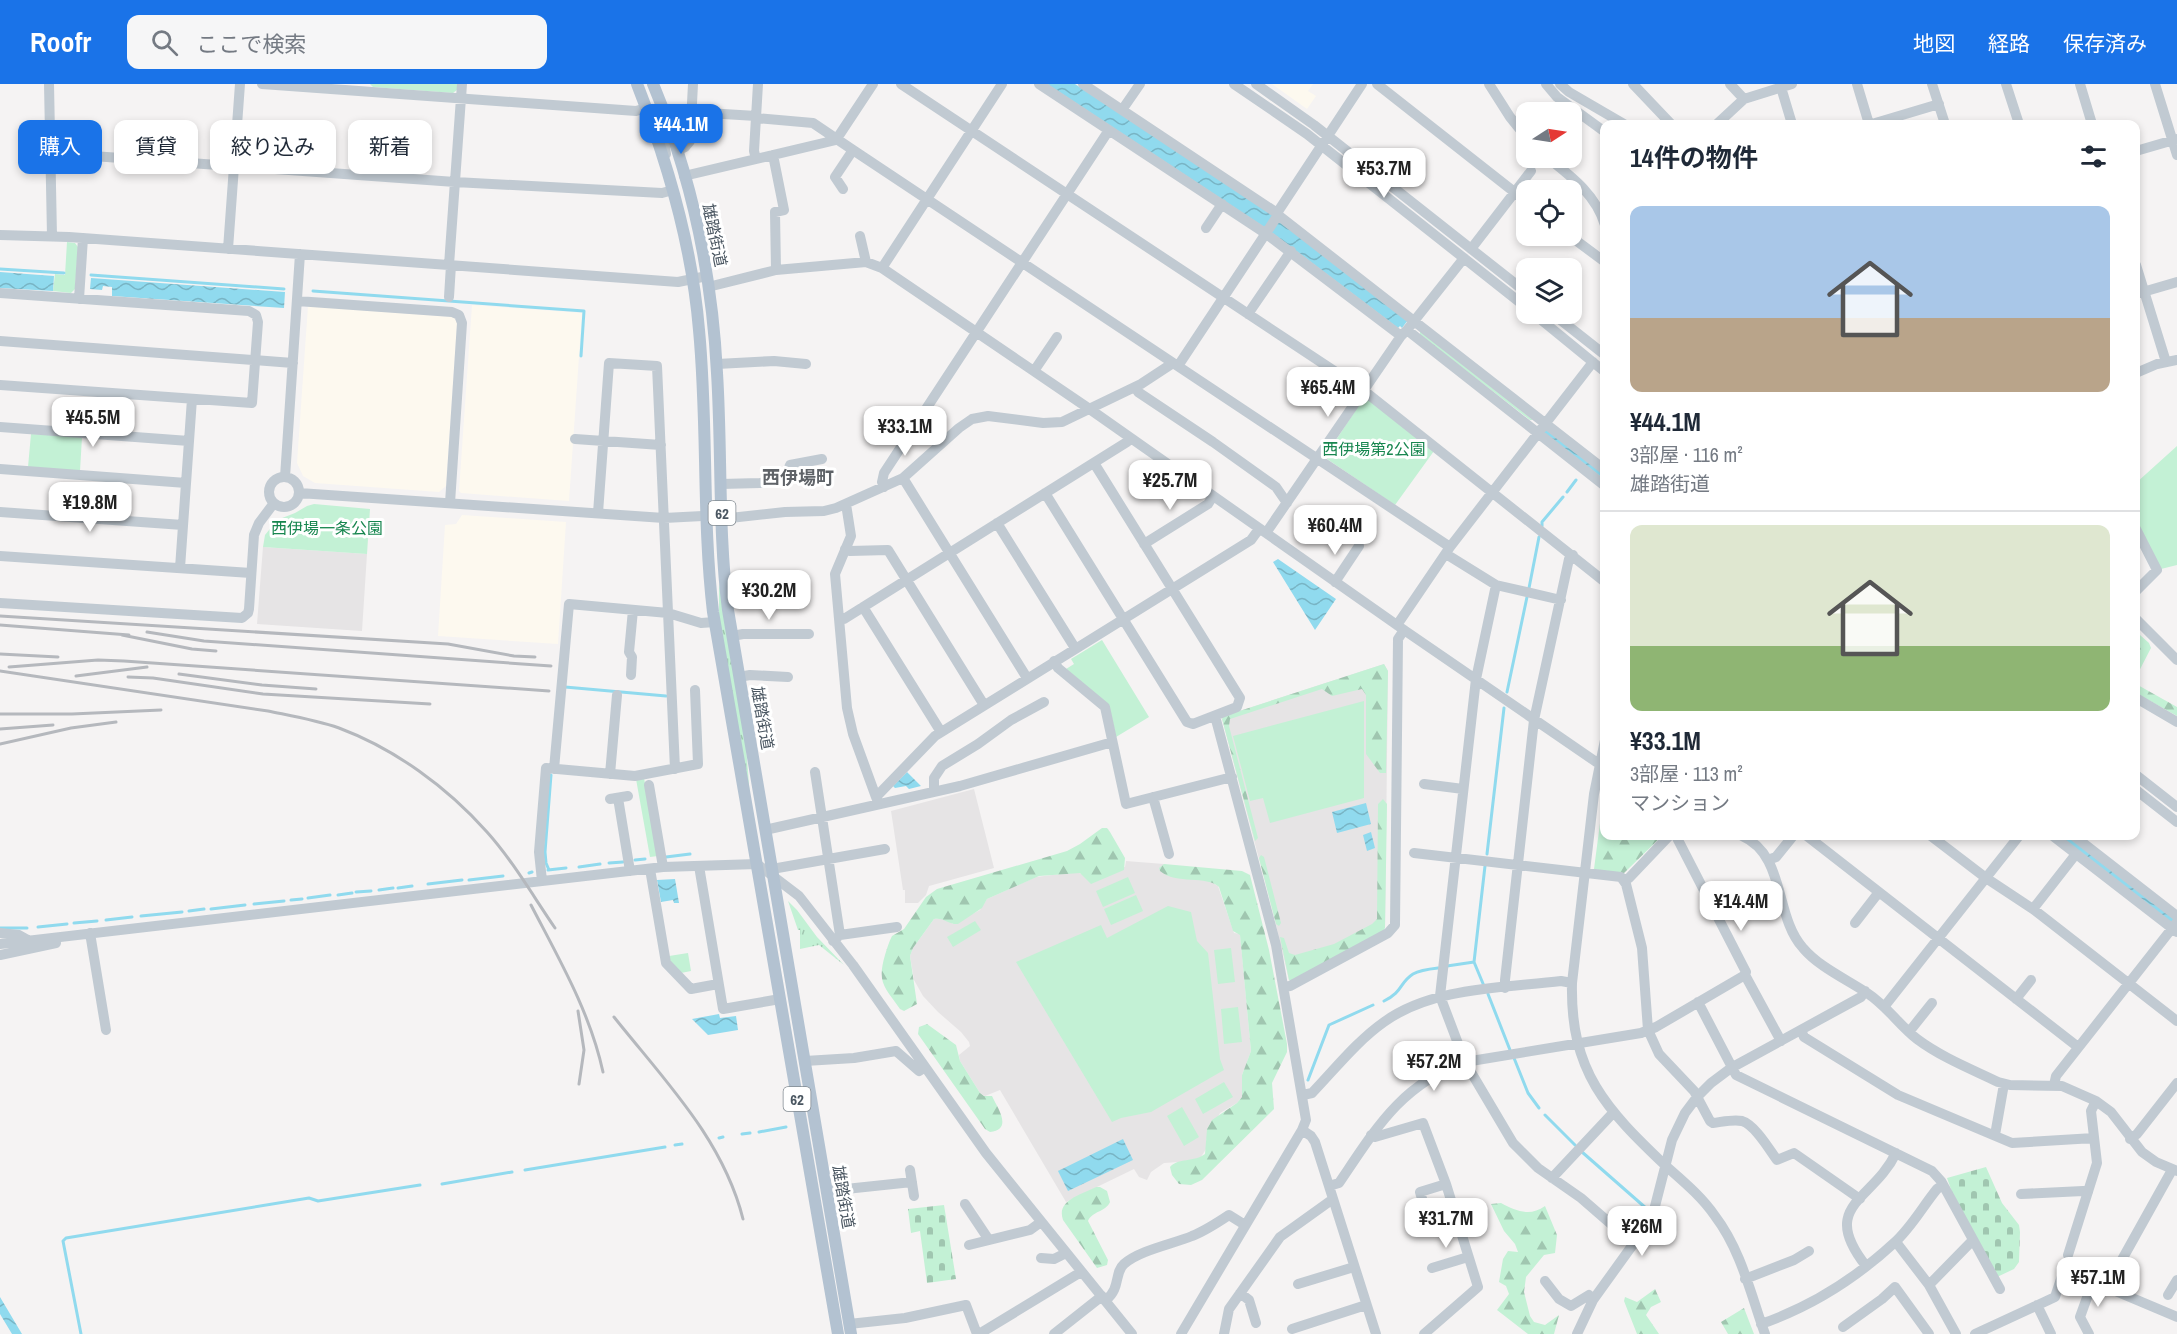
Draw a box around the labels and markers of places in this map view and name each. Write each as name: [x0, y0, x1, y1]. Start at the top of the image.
pin: ¥44.1M: [632, 104, 730, 155]
pin: ¥53.7M: [1335, 148, 1433, 199]
pin: ¥65.4M: [1279, 367, 1377, 418]
pin: ¥45.5M: [44, 397, 142, 448]
pin: ¥33.1M: [856, 406, 954, 457]
pin: ¥25.7M: [1121, 460, 1219, 511]
pin: ¥19.8M: [41, 482, 139, 533]
pin: ¥60.4M: [1286, 505, 1384, 556]
pin: ¥30.2M: [720, 570, 818, 621]
pin: ¥14.4M: [1692, 881, 1790, 932]
pin: ¥57.2M: [1385, 1041, 1483, 1092]
pin: ¥31.7M: [1397, 1198, 1495, 1249]
pin: ¥26M: [1606, 1206, 1678, 1257]
pin: ¥57.1M: [2049, 1257, 2147, 1308]

